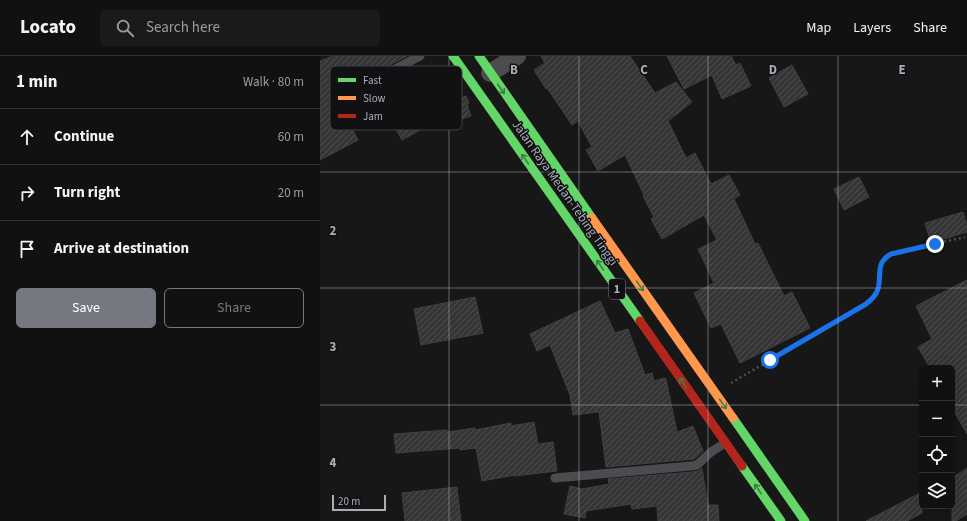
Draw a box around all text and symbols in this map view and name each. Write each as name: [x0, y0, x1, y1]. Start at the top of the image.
search box: [100, 10, 380, 46]
text: Locato: [20, 14, 76, 41]
icon: search: [114, 17, 136, 39]
text: Search here: [146, 17, 220, 38]
text: Map: [806, 18, 831, 38]
text: Layers: [853, 18, 891, 38]
text: Share: [913, 18, 947, 38]
text: B: [510, 61, 518, 79]
text: C: [640, 61, 648, 79]
text: D: [769, 61, 777, 79]
text: E: [898, 61, 906, 79]
legend: [330, 66, 462, 130]
text: 1 min: [16, 70, 57, 94]
text: Walk · 80 m: [243, 73, 304, 91]
text: Fast: [363, 73, 382, 88]
one-way arrow: [497, 83, 505, 94]
text: Slow: [363, 91, 386, 106]
text: Jam: [363, 109, 383, 124]
street label: Jalan Raya Medan-Tebing Tinggi: [508, 116, 622, 270]
icon: ahead: [16, 126, 38, 148]
text: Continue: [54, 126, 114, 147]
text: 60 m: [278, 128, 304, 146]
one-way arrow: [521, 154, 529, 165]
icon: right: [16, 182, 38, 204]
text: Turn right: [54, 182, 120, 203]
text: 20 m: [278, 184, 304, 202]
text: 2: [330, 222, 337, 240]
route end: [926, 235, 944, 253]
icon: arrive: [16, 238, 38, 260]
text: Arrive at destination: [54, 238, 189, 259]
one-way arrow: [596, 260, 604, 271]
road number: 1: [609, 279, 625, 299]
one-way arrow: [636, 281, 644, 292]
button: Save: [16, 288, 156, 328]
button: Share: [164, 288, 304, 328]
text: 3: [330, 338, 337, 356]
route start: [761, 351, 779, 369]
map controls: [919, 365, 955, 509]
button: +: [919, 365, 955, 401]
one-way arrow: [679, 378, 687, 389]
one-way arrow: [719, 398, 727, 409]
button: −: [919, 401, 955, 437]
button: locate: [919, 437, 955, 473]
text: 4: [330, 454, 337, 472]
button: layers: [919, 473, 955, 509]
one-way arrow: [754, 484, 762, 495]
scale bar: [332, 493, 386, 512]
text: 20 m: [338, 494, 360, 509]

